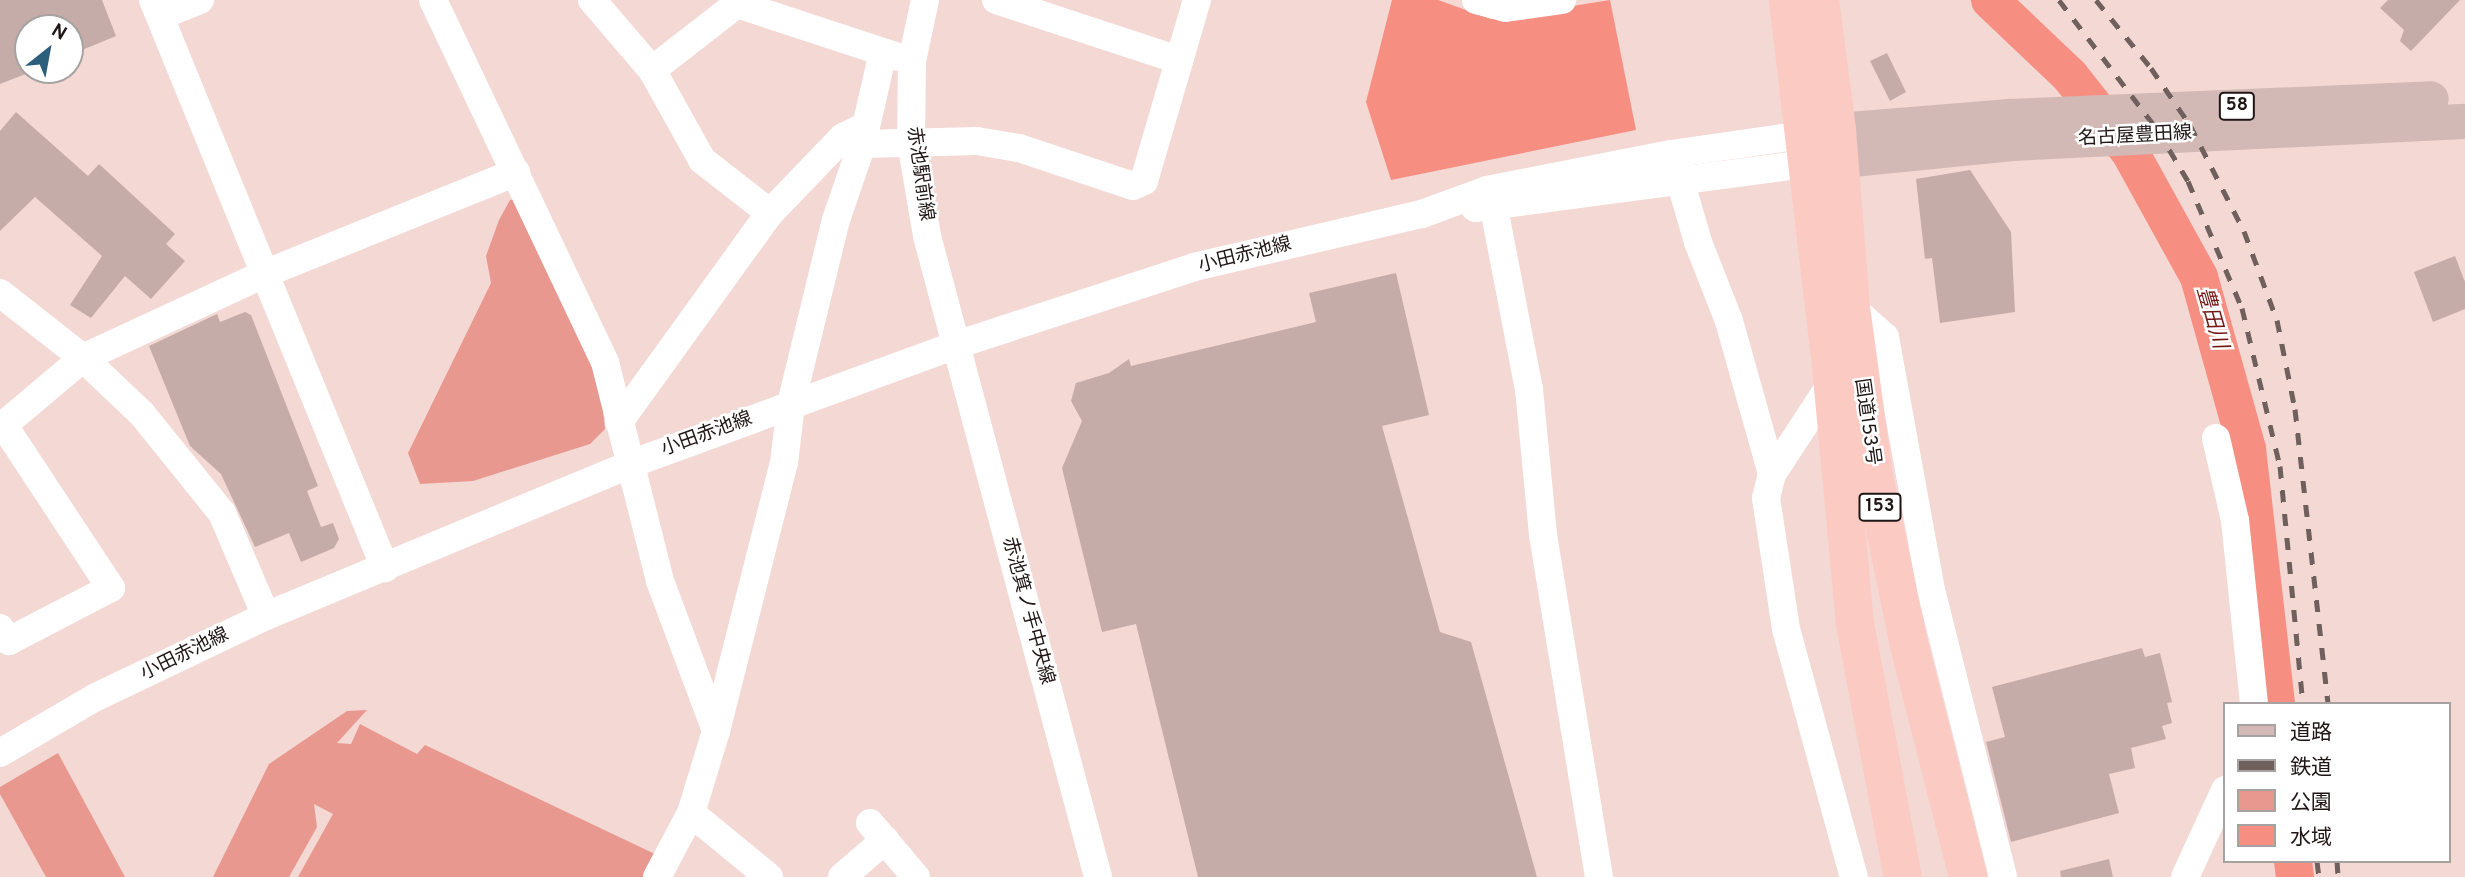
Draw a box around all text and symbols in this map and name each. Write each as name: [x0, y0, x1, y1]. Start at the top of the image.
north arrow: [14, 14, 84, 84]
text: N: [47, 19, 71, 47]
road number: 58: [2218, 92, 2256, 120]
street label: 名古屋豊田線: [2077, 123, 2193, 151]
street label: 赤池駅前線: [901, 125, 937, 223]
street label: 小田赤池線: [1196, 233, 1294, 279]
water label: 豊田川: [2190, 284, 2232, 352]
street label: 国道153号: [1849, 377, 1883, 467]
street label: 小田赤池線: [658, 408, 756, 462]
road number: 153: [1857, 492, 1903, 522]
street label: 赤池箕ノ手中央線: [996, 535, 1058, 687]
street label: 小田赤池線: [137, 624, 233, 686]
legend: [2224, 702, 2451, 863]
text: 道路: [2290, 720, 2332, 747]
text: 鉄道: [2290, 755, 2332, 782]
text: 公園: [2290, 790, 2332, 817]
text: 水域: [2290, 825, 2332, 852]

